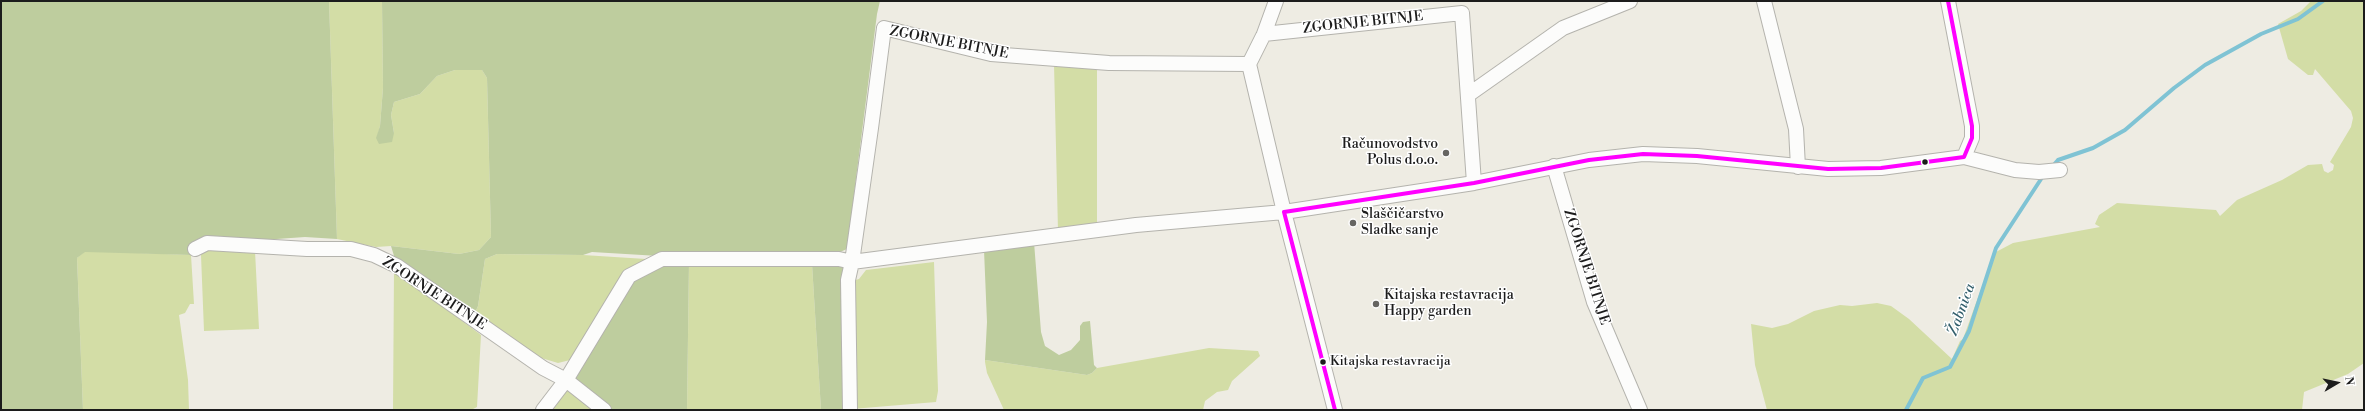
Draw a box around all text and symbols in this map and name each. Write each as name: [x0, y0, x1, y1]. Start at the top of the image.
street label: ZGORNJE BITNJE: [1302, 8, 1424, 38]
street label: ZGORNJE BITNJE: [888, 23, 1010, 63]
place label: Računovodstvo Polus d.o.o.: [1342, 137, 1438, 170]
marker: Računovodstvo Polus d.o.o.: [1441, 148, 1451, 158]
unlabelled marker: [1920, 157, 1930, 167]
place label: Slaščičarstvo Sladke sanje: [1361, 207, 1444, 240]
street label: ZGORNJE BITNJE: [1559, 207, 1613, 327]
marker: Slaščičarstvo Sladke sanje: [1348, 218, 1358, 228]
street label: ZGORNJE BITNJE: [379, 254, 489, 334]
water label: Žabnica: [1944, 281, 1980, 339]
place label: Kitajska restavracija Happy garden: [1384, 288, 1514, 320]
marker: Kitajska restavracija Happy garden: [1371, 299, 1381, 309]
place label: Kitajska restavracija: [1330, 354, 1451, 370]
marker: Kitajska restavracija: [1318, 357, 1328, 367]
north arrow: [2317, 363, 2357, 403]
text: N: [2341, 376, 2356, 387]

